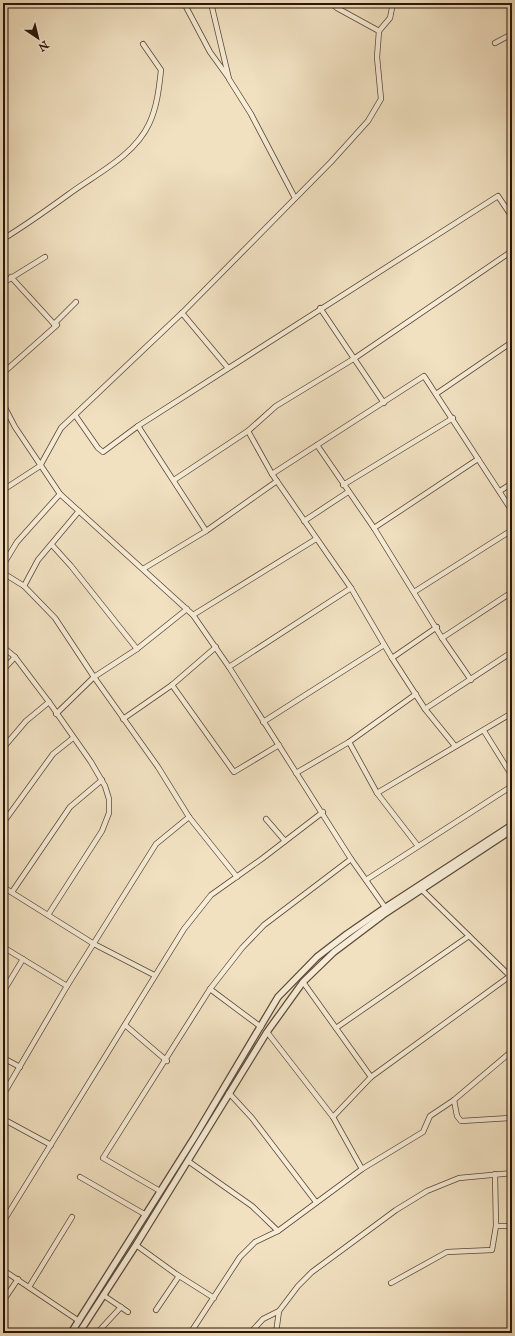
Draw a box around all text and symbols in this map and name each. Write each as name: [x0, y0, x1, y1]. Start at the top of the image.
north arrow: [18, 18, 58, 58]
text: N: [35, 36, 52, 54]

